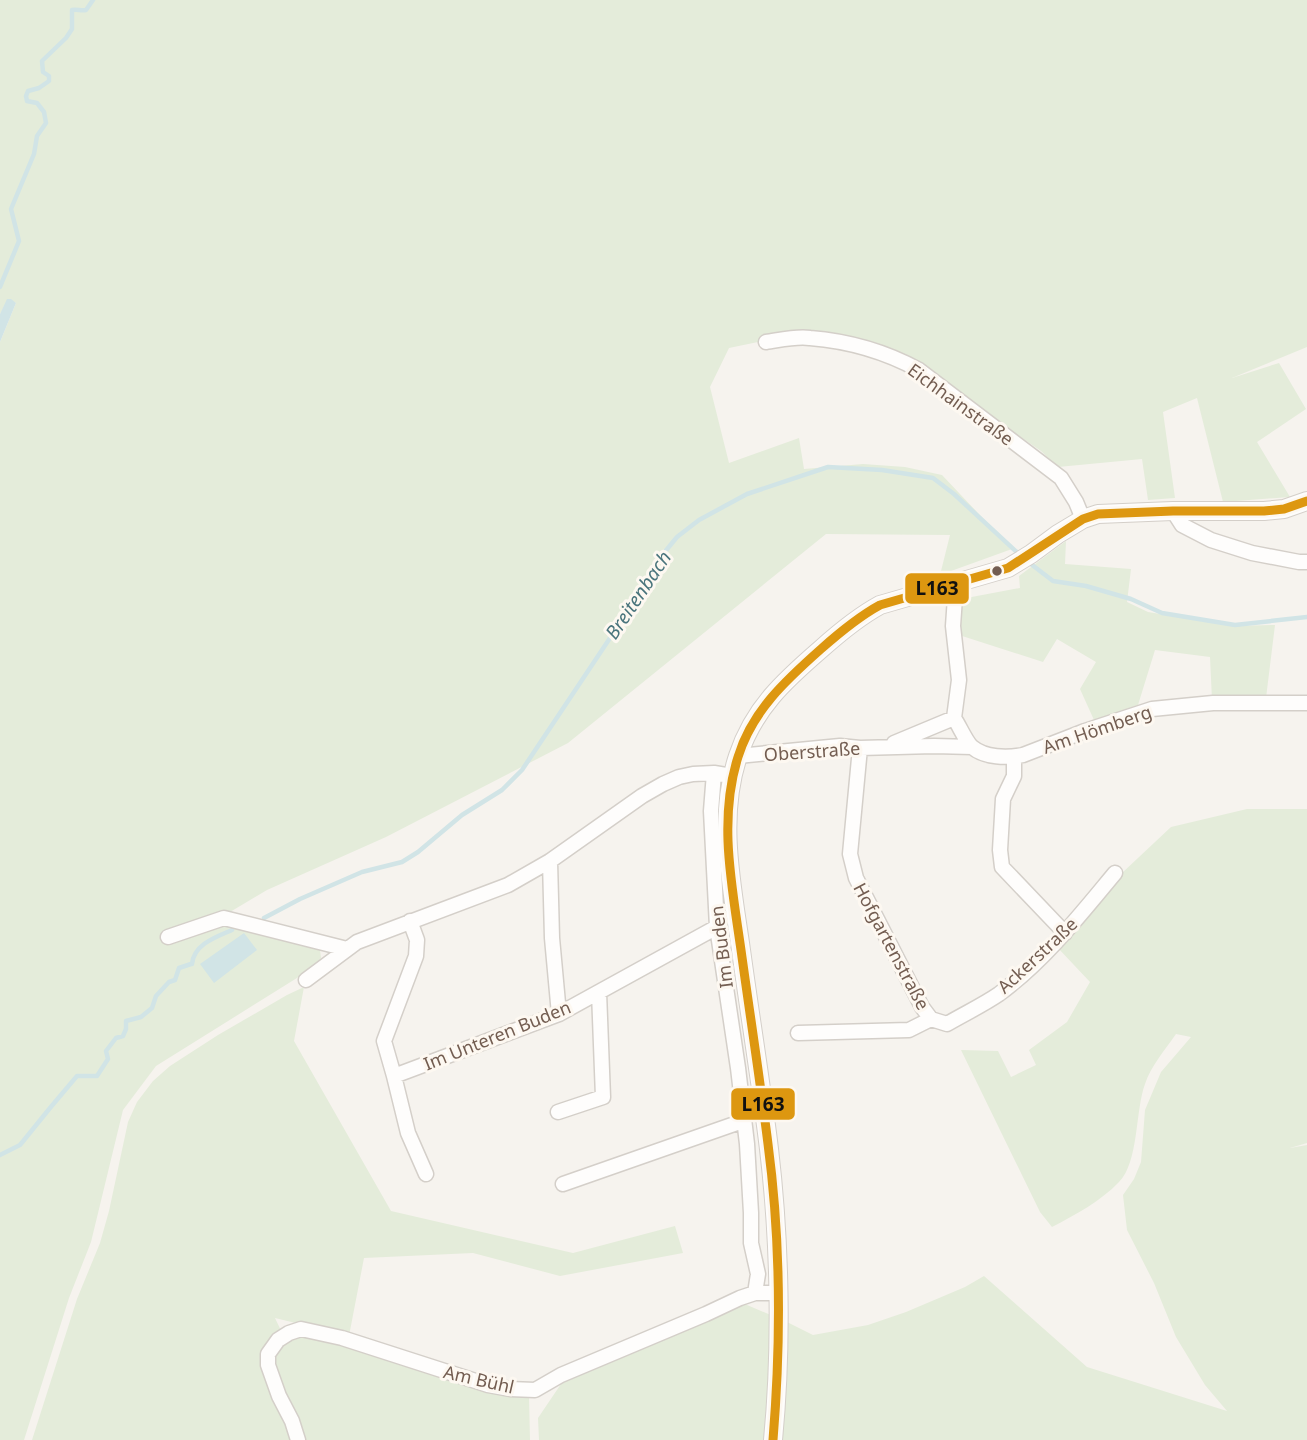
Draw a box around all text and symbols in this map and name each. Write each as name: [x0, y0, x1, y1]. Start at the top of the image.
street label: Eichhainstraße: [903, 357, 1019, 451]
water label: Breitenbach: [599, 546, 677, 644]
unlabelled marker: [990, 564, 1004, 578]
line badge: L163: [904, 572, 970, 605]
text: L163: [915, 575, 959, 601]
street label: Am Hömberg: [1039, 699, 1155, 759]
street label: Oberstraße: [763, 736, 861, 766]
street label: Hofgartenstraße: [848, 878, 936, 1014]
street label: Im Buden: [704, 904, 738, 990]
street label: Ackerstraße: [992, 912, 1082, 998]
street label: Im Unteren Buden: [420, 995, 574, 1075]
line badge: L163: [730, 1087, 796, 1121]
text: L163: [741, 1091, 785, 1117]
street label: Am Bühl: [441, 1359, 517, 1399]

